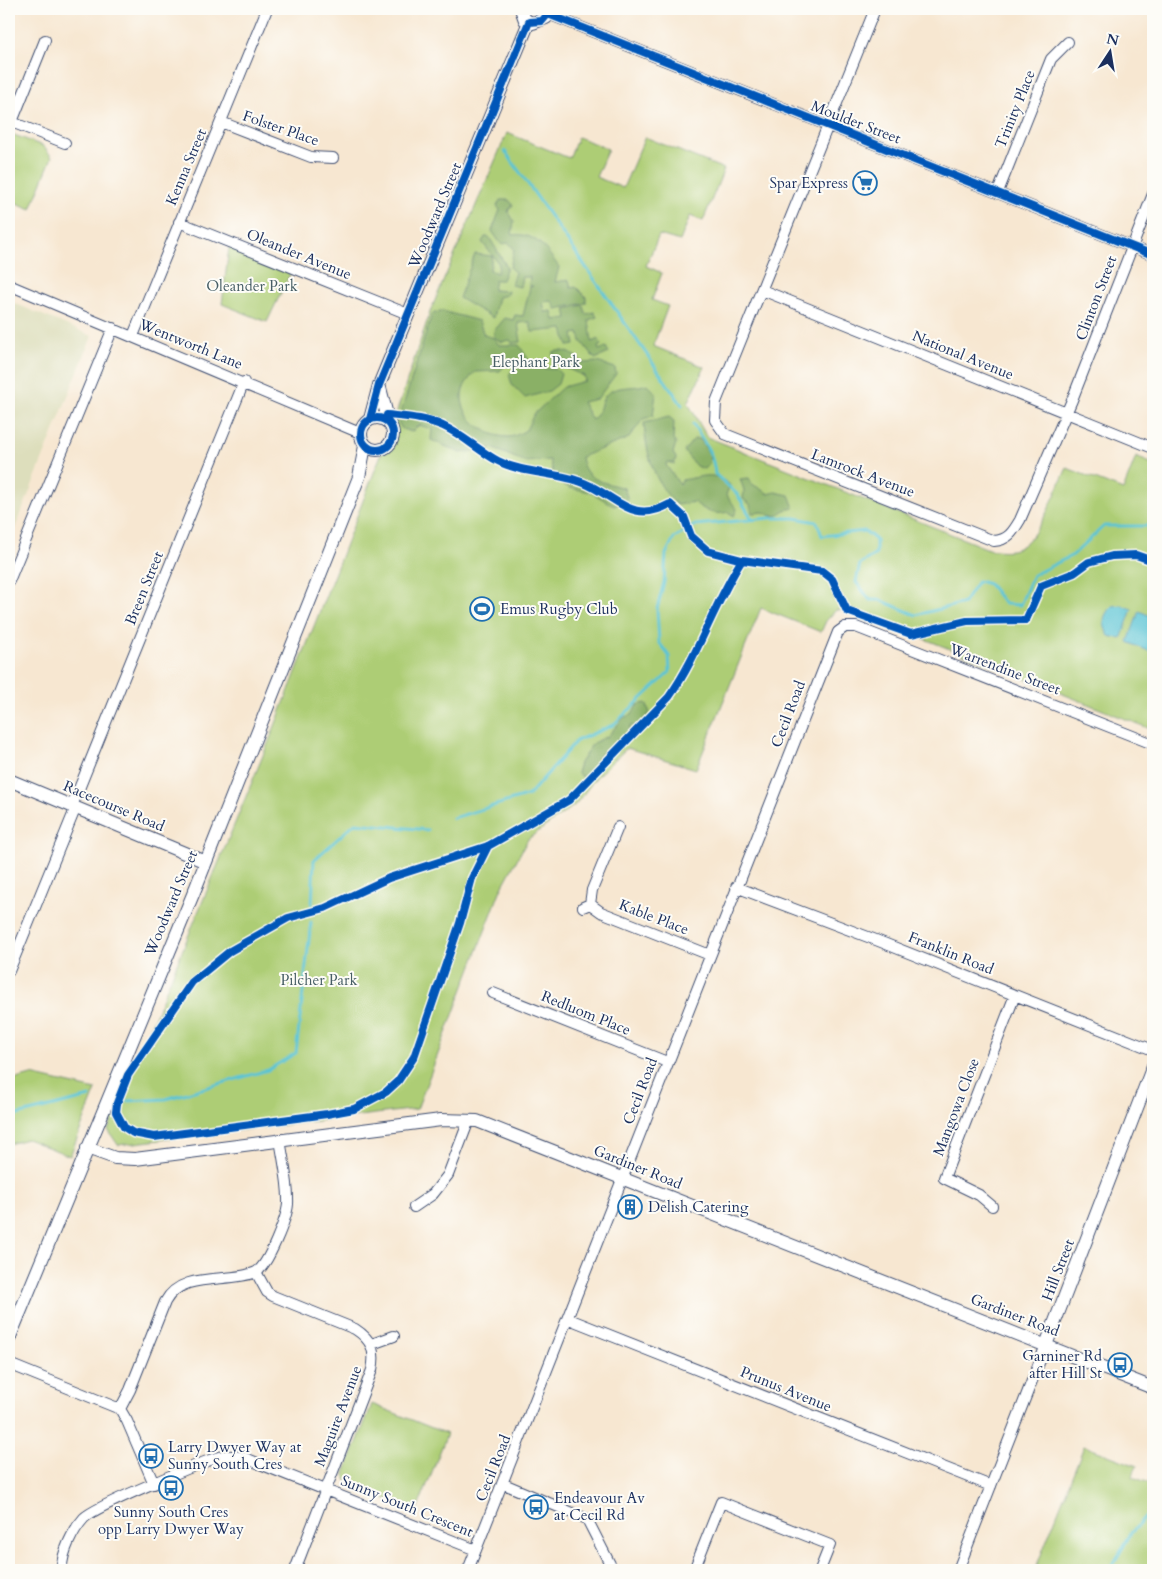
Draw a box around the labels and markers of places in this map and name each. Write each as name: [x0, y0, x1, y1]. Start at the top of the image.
supermarket icon: Spar Express: [852, 170, 878, 196]
place label: Spar Express: [770, 173, 848, 193]
sports icon: Emus Rugby Club: [469, 596, 495, 622]
place label: Emus Rugby Club: [500, 599, 618, 619]
building icon: Delish Catering: [617, 1194, 643, 1220]
place label: Delish Catering: [648, 1197, 749, 1217]
place label: Garniner Rd after Hill St: [1022, 1346, 1102, 1383]
bus stop icon: Garniner Rd after Hill St: [1107, 1352, 1133, 1378]
place label: Larry Dwyer Way at Sunny South Cres: [168, 1437, 301, 1474]
bus stop icon: Larry Dwyer Way at Sunny South Cres: [138, 1443, 164, 1469]
bus stop icon: Sunny South Cres opp Larry Dwyer Way: [158, 1475, 184, 1501]
place label: Endeavour Av at Cecil Rd: [554, 1488, 645, 1525]
bus stop icon: Endeavour Av at Cecil Rd: [523, 1494, 549, 1520]
place label: Sunny South Cres opp Larry Dwyer Way: [98, 1502, 244, 1539]

